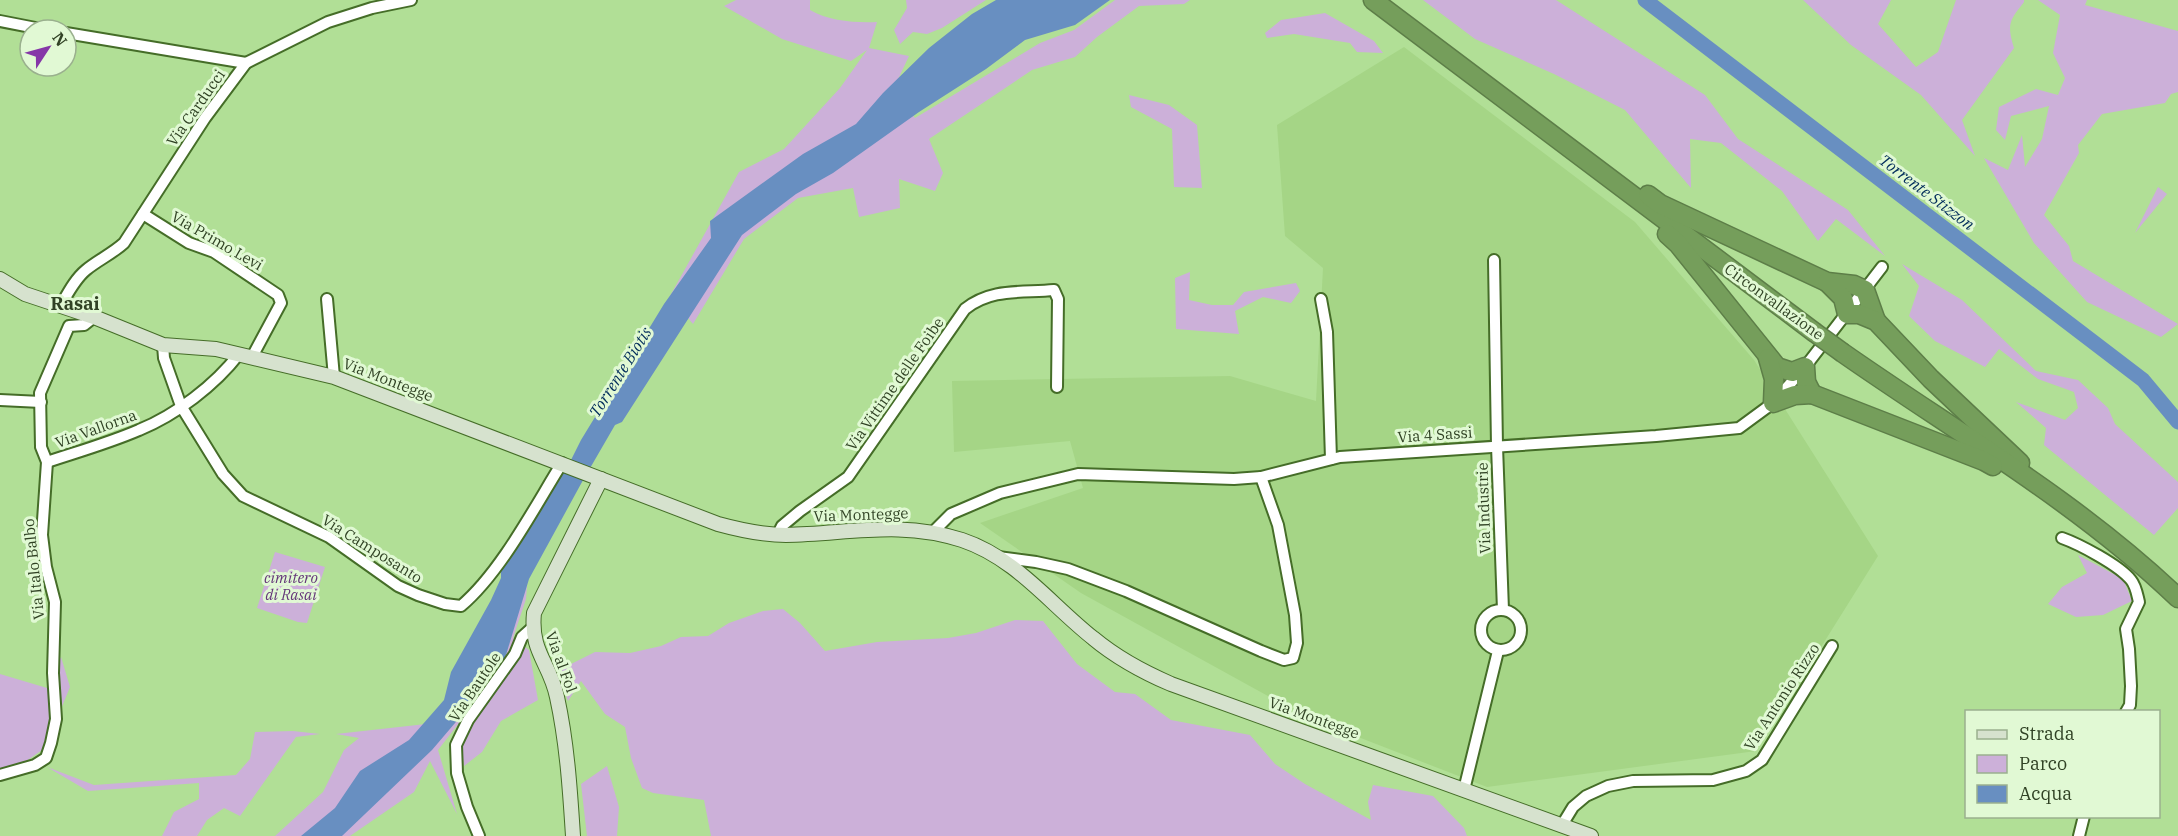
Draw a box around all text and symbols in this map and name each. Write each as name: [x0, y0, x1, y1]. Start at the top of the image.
north arrow: [18, 18, 78, 78]
text: N: [48, 28, 72, 50]
street label: Via Carducci: [162, 66, 229, 150]
water label: Torrente Stizzon: [1875, 150, 1979, 234]
street label: Via Primo Levi: [168, 207, 267, 275]
street label: Circonvallazione: [1721, 259, 1828, 344]
district label: Rasai: [51, 292, 99, 315]
street label: Via Vittime delle Foibe: [841, 313, 948, 454]
water label: Torrente Biotis: [584, 323, 656, 421]
street label: Via Montegge: [341, 354, 436, 405]
street label: Via Vallorna: [53, 405, 139, 452]
street label: Via 4 Sassi: [1397, 422, 1473, 447]
street label: Via Industrie: [1472, 462, 1495, 554]
street label: Via Montegge: [813, 503, 909, 526]
street label: Via Camposanto: [319, 510, 426, 587]
street label: Via Italo Balbo: [19, 518, 48, 621]
park label: cimitero di Rasai: [264, 568, 318, 604]
street label: Via al Fol: [542, 629, 581, 695]
street label: Via Antonio Rizzo: [1740, 639, 1823, 754]
street label: Via Bautole: [444, 648, 505, 725]
street label: Via Montegge: [1266, 692, 1362, 743]
legend: [1965, 710, 2160, 818]
text: Strada: [2019, 722, 2075, 745]
text: Parco: [2019, 752, 2067, 775]
text: Acqua: [2019, 782, 2072, 805]

